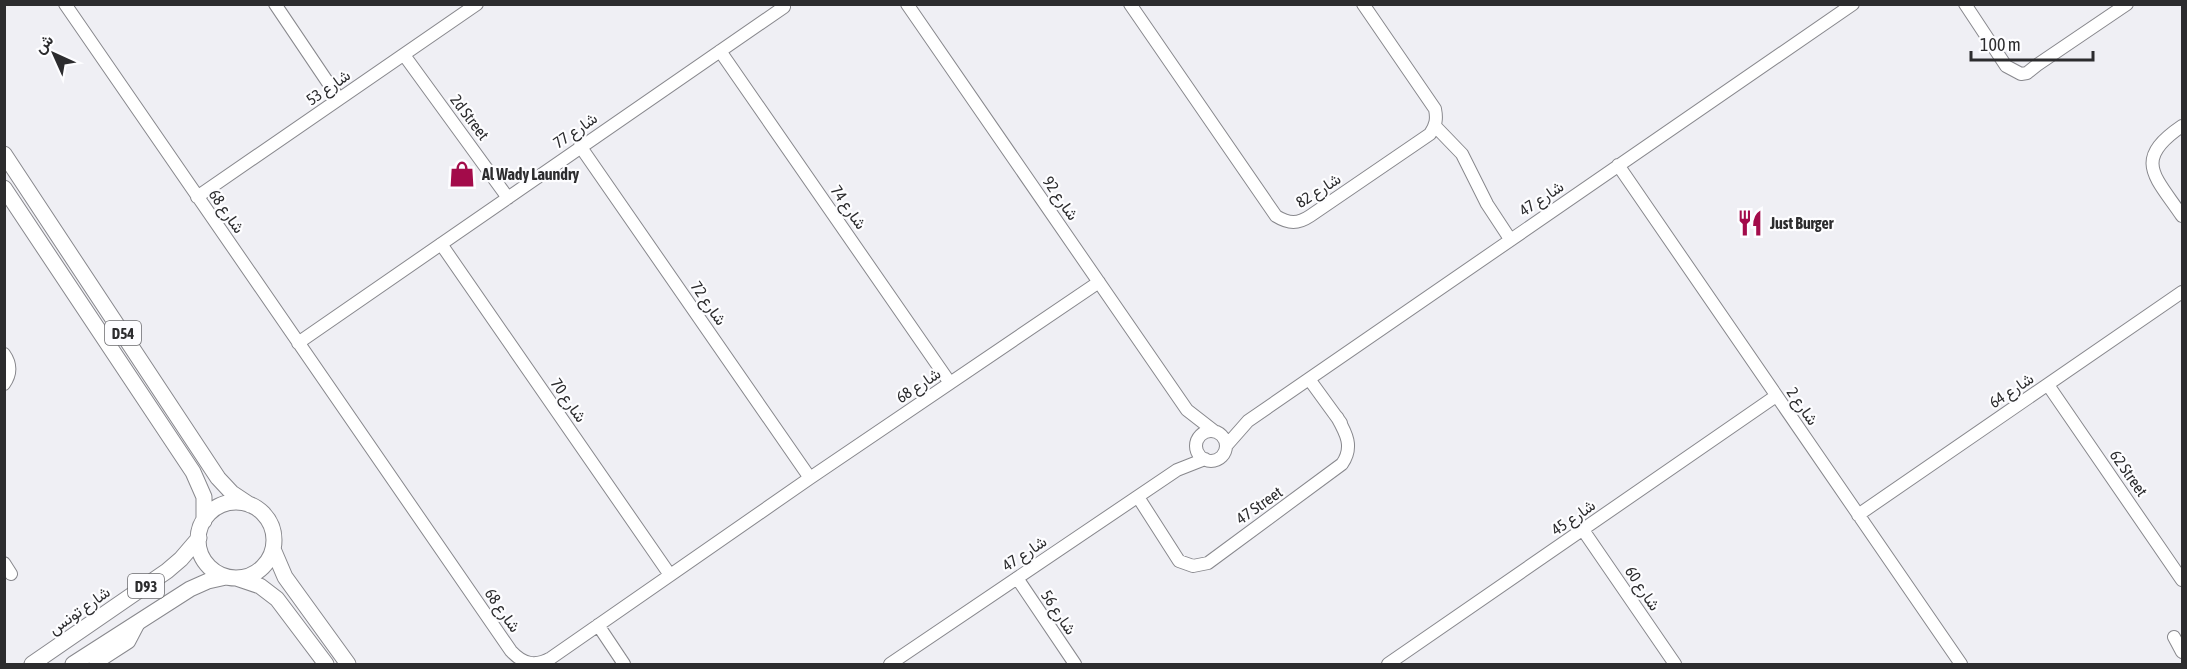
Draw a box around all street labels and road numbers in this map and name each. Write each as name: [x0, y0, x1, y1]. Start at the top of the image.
street label: شارع 53: [303, 65, 355, 111]
street label: 2d Street: [447, 91, 493, 144]
street label: شارع 77: [550, 108, 602, 154]
street label: شارع 82: [1292, 169, 1345, 214]
street label: شارع 92: [1037, 173, 1083, 225]
street label: شارع 47: [1515, 177, 1568, 222]
street label: شارع 74: [825, 182, 871, 234]
street label: شارع 68: [203, 186, 249, 238]
street label: شارع 72: [685, 278, 731, 330]
road number: D54: [105, 321, 141, 345]
street label: شارع 68: [892, 364, 945, 409]
street label: شارع 64: [1985, 369, 2038, 414]
street label: شارع 70: [545, 375, 591, 427]
street label: شارع 2: [1781, 384, 1822, 430]
street label: 62 Street: [2107, 446, 2152, 500]
street label: 47 Street: [1232, 482, 1286, 527]
street label: شارع 45: [1548, 495, 1600, 541]
street label: شارع 47: [998, 532, 1051, 577]
street label: شارع 60: [1619, 562, 1664, 615]
road number: D93: [128, 574, 164, 598]
street label: شارع تونس: [45, 582, 115, 640]
street label: شارع 68: [479, 585, 525, 637]
street label: شارع 56: [1035, 586, 1080, 639]

